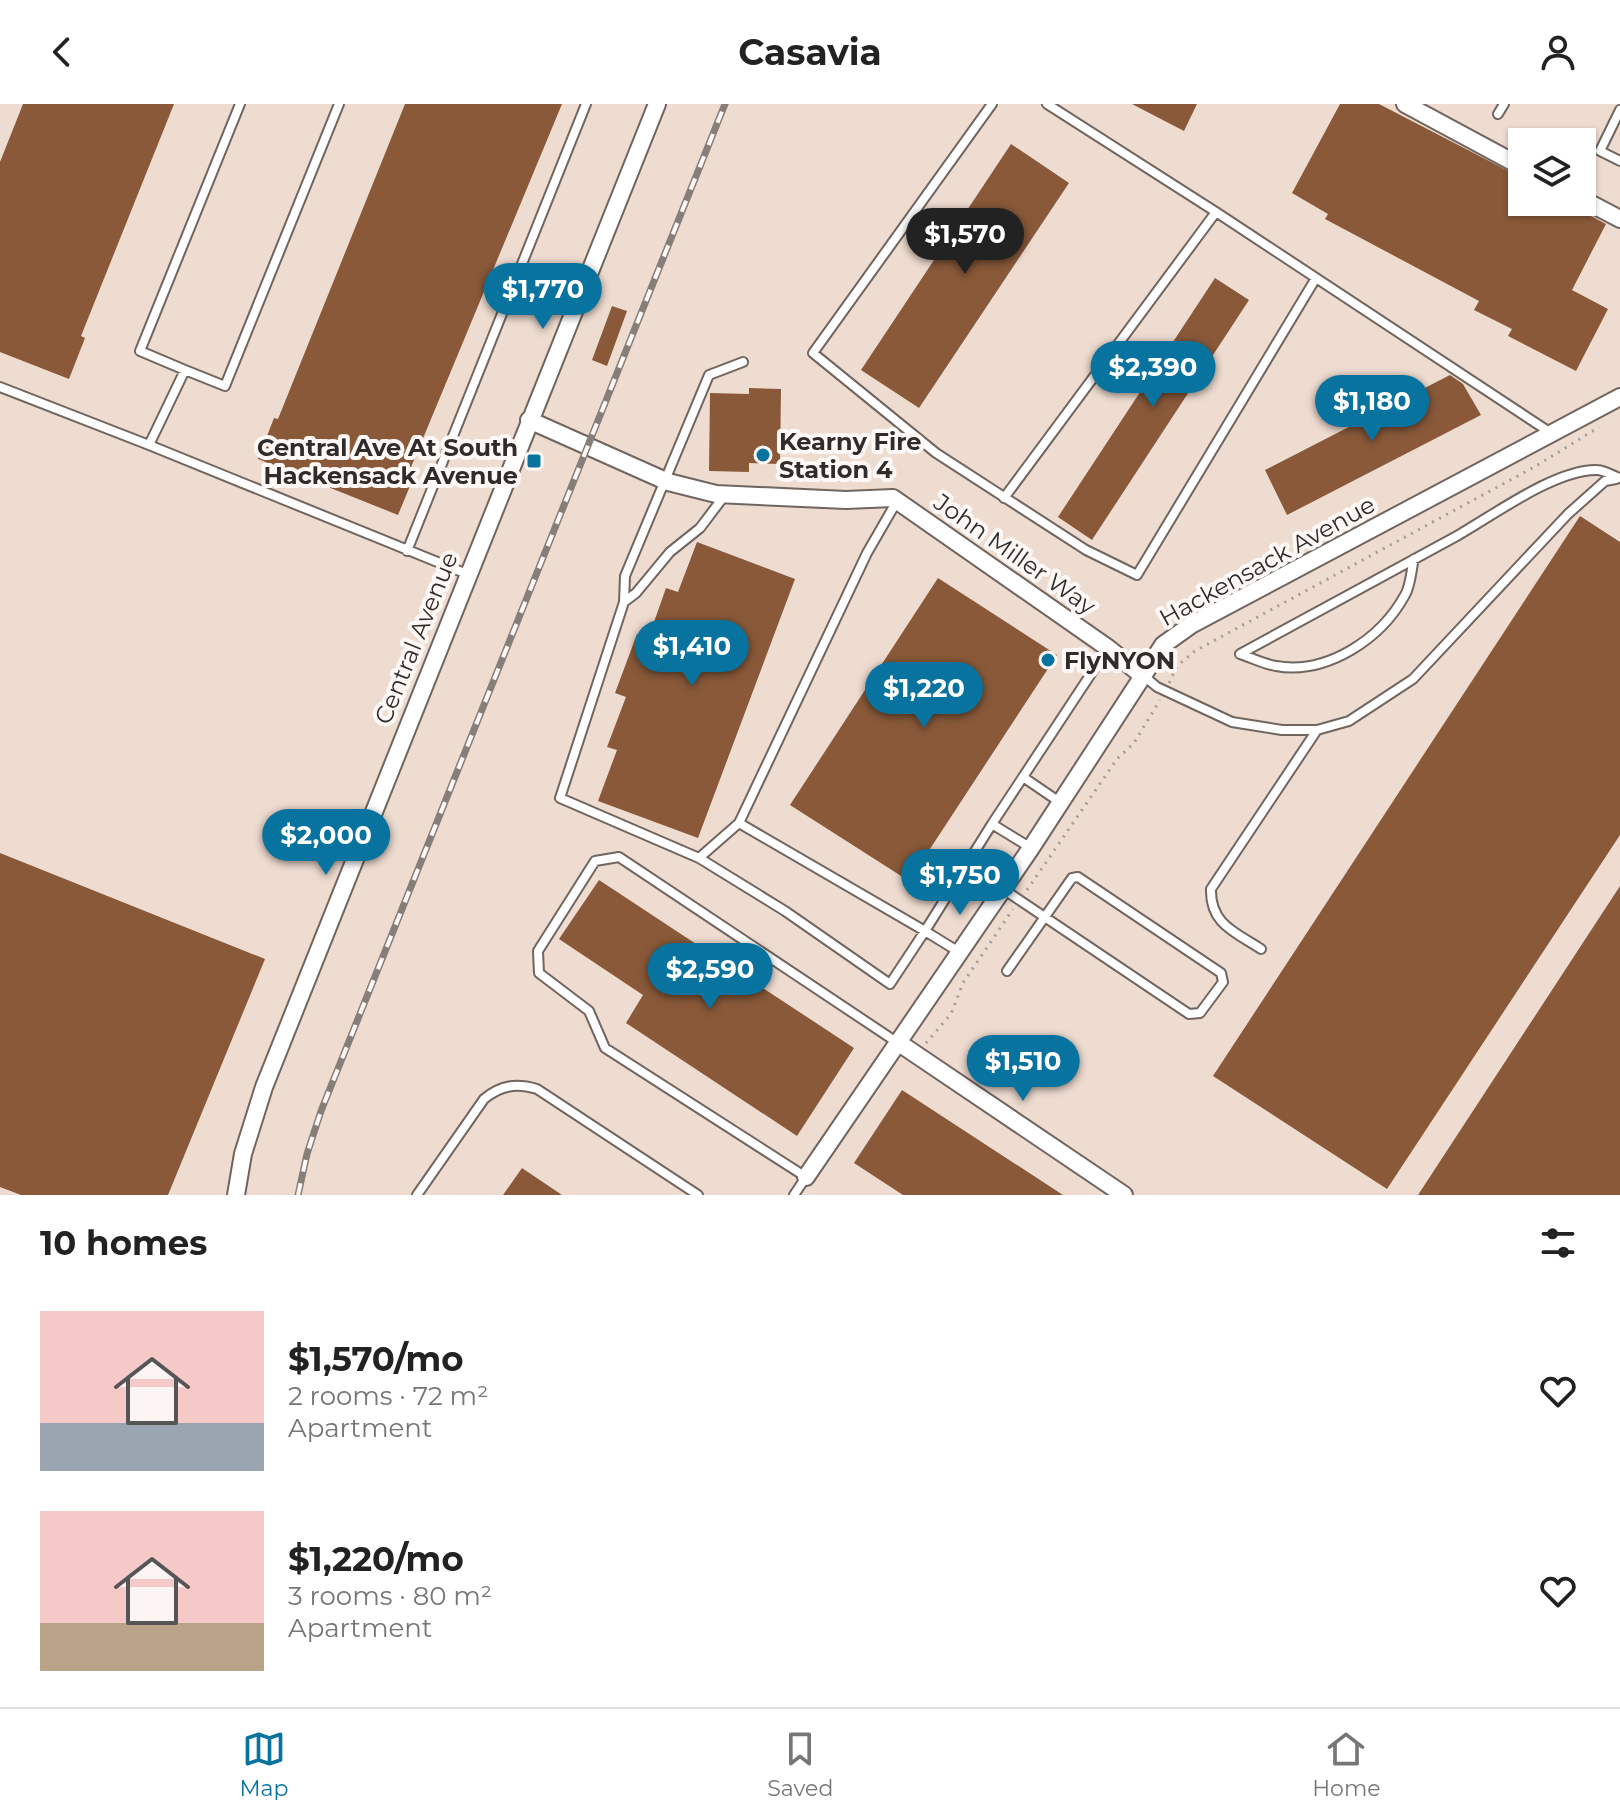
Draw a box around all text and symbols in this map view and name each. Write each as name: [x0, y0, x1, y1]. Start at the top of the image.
icon: back: [40, 30, 84, 74]
text: Casavia: [738, 30, 882, 74]
icon: person: [1536, 30, 1580, 74]
map controls: [1508, 128, 1596, 216]
button: layers: [1508, 128, 1596, 216]
pin: $1,570: [900, 208, 1030, 276]
text: $1,570: [924, 218, 1006, 250]
pin: $1,770: [478, 263, 608, 331]
text: $1,770: [502, 273, 584, 305]
pin: $2,390: [1088, 341, 1218, 409]
text: $2,390: [1109, 351, 1197, 383]
pin: $1,180: [1307, 375, 1437, 443]
text: $1,180: [1333, 385, 1411, 417]
place label: Kearny Fire Station 4: [779, 427, 921, 484]
place label: Central Ave At South Hackensack Avenue: [257, 433, 518, 490]
marker: Kearny Fire Station 4: [754, 446, 772, 464]
marker: Central Ave At South Hackensack Avenue: [525, 452, 543, 470]
street label: John Miller Way: [928, 487, 1101, 621]
street label: Hackensack Avenue: [1154, 490, 1380, 632]
street label: Central Avenue: [368, 548, 464, 728]
pin: $1,410: [627, 620, 757, 688]
text: $1,410: [653, 630, 731, 662]
place label: FlyNYON: [1064, 646, 1175, 675]
marker: FlyNYON: [1039, 651, 1057, 669]
pin: $1,220: [859, 662, 989, 730]
text: $1,220: [883, 672, 965, 704]
pin: $2,000: [261, 809, 391, 877]
text: $2,000: [280, 819, 372, 851]
pin: $1,750: [895, 849, 1025, 917]
text: $1,750: [919, 859, 1001, 891]
pin: $2,590: [645, 943, 775, 1011]
text: $2,590: [666, 953, 754, 985]
pin: $1,510: [958, 1035, 1088, 1103]
text: $1,510: [985, 1045, 1061, 1077]
icon: filters: [1536, 1221, 1580, 1265]
text: 10 homes: [40, 1222, 207, 1264]
text: $1,570/mo: [288, 1338, 463, 1380]
icon: home: [104, 1343, 200, 1439]
icon: heart: [1536, 1369, 1580, 1413]
text: 2 rooms · 72 m²: [288, 1380, 488, 1412]
text: Apartment: [288, 1412, 432, 1444]
text: $1,220/mo: [288, 1538, 464, 1580]
icon: home: [104, 1543, 200, 1639]
icon: heart: [1536, 1569, 1580, 1613]
text: 3 rooms · 80 m²: [288, 1580, 492, 1612]
text: Apartment: [288, 1612, 432, 1644]
tab: Map: [239, 1727, 288, 1802]
tab: Saved: [767, 1727, 833, 1802]
tab: Home: [1312, 1727, 1381, 1802]

